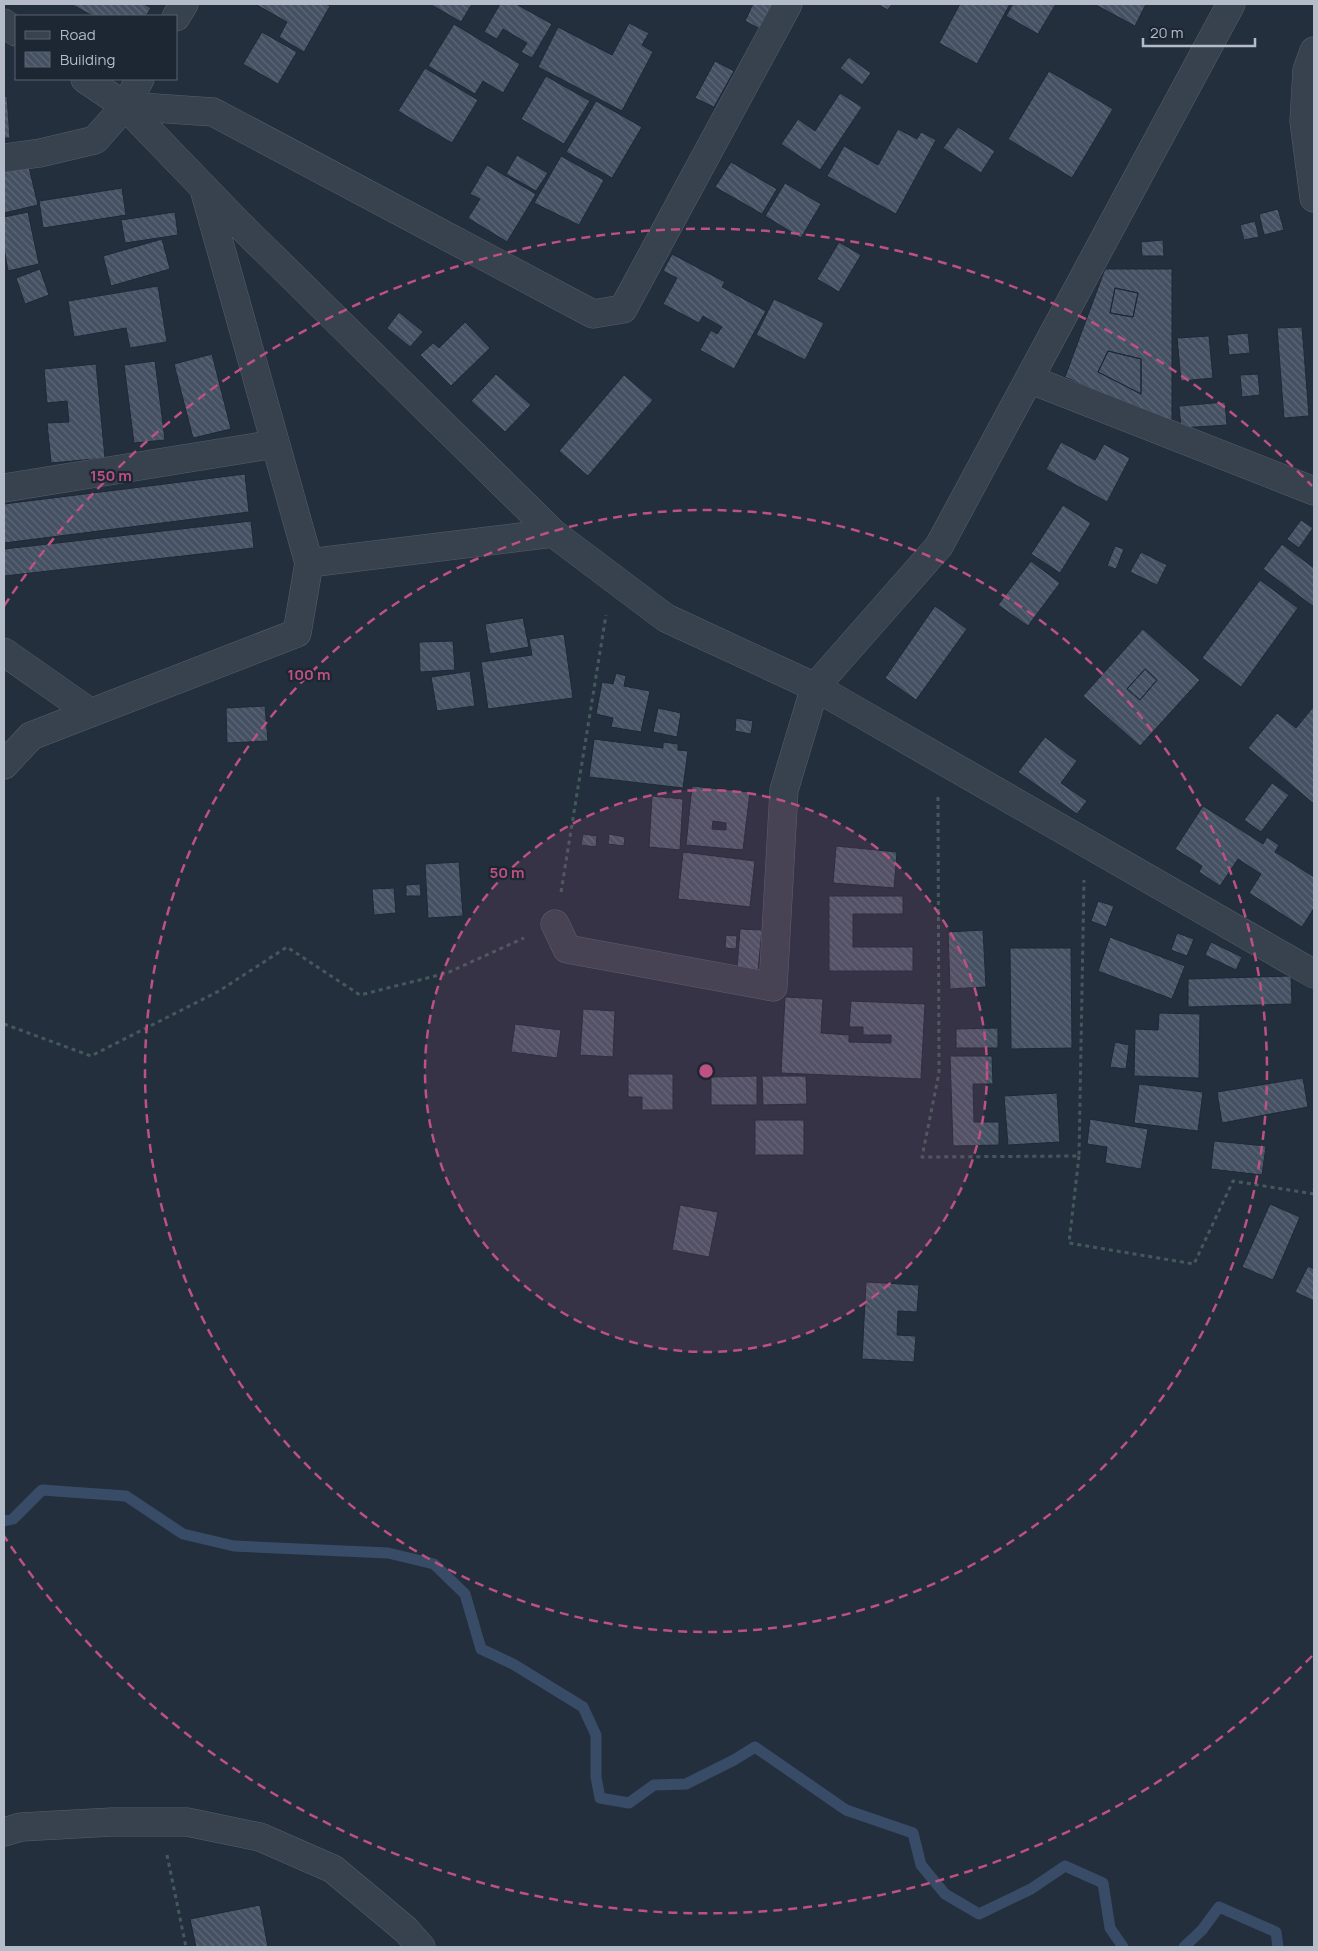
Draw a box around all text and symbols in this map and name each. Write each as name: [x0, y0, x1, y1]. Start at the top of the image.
legend: [15, 15, 178, 80]
scale bar: [1143, 15, 1256, 47]
text: 20 m: [1150, 22, 1183, 43]
text: Road: [60, 24, 96, 45]
text: Building: [60, 49, 115, 70]
text: 150 m: [90, 465, 132, 486]
text: 100 m: [288, 664, 330, 685]
text: 50 m: [489, 862, 525, 883]
centre of rings: [697, 1062, 715, 1080]

